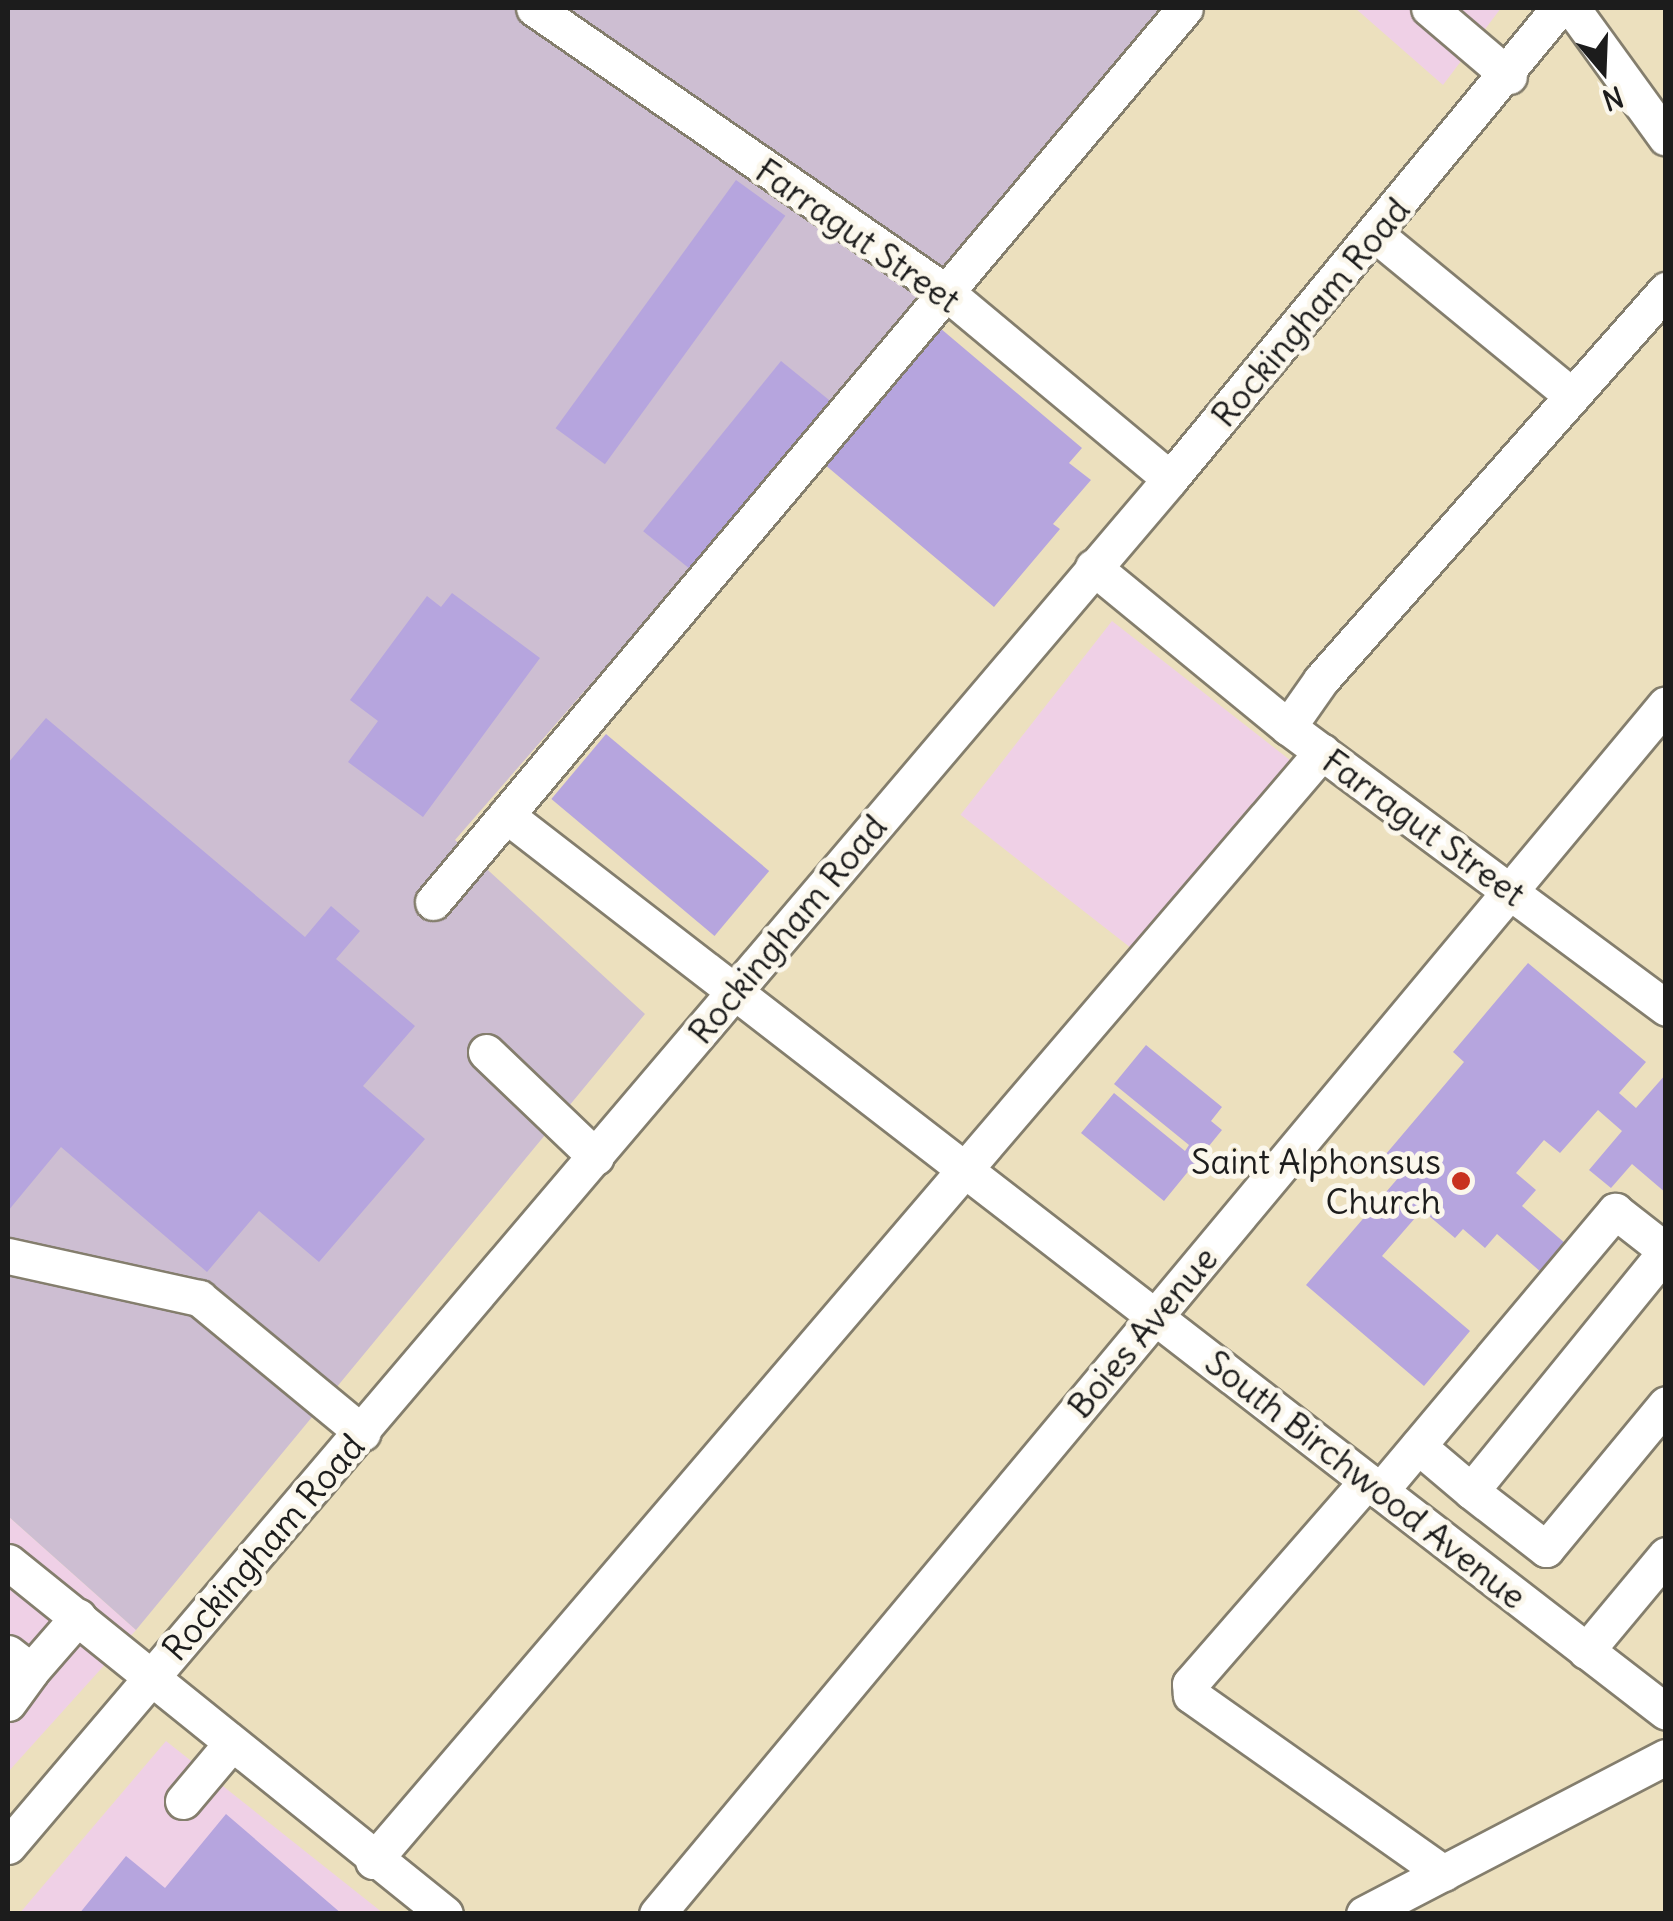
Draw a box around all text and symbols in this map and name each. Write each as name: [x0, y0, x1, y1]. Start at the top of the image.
north arrow: [1553, 20, 1653, 120]
text: N: [1598, 78, 1628, 119]
street label: Farragut Street: [748, 149, 968, 321]
street label: Rockingham Road: [1202, 189, 1418, 435]
street label: Farragut Street: [1315, 740, 1533, 914]
street label: Rockingham Road: [679, 806, 895, 1052]
place label: Saint Alphonsus Church: [1191, 1140, 1441, 1222]
marker: Saint Alphonsus Church: [1450, 1170, 1472, 1192]
street label: Boies Avenue: [1058, 1238, 1226, 1426]
street label: South Birchwood Avenue: [1197, 1341, 1535, 1617]
street label: Rockingham Road: [153, 1425, 373, 1669]

